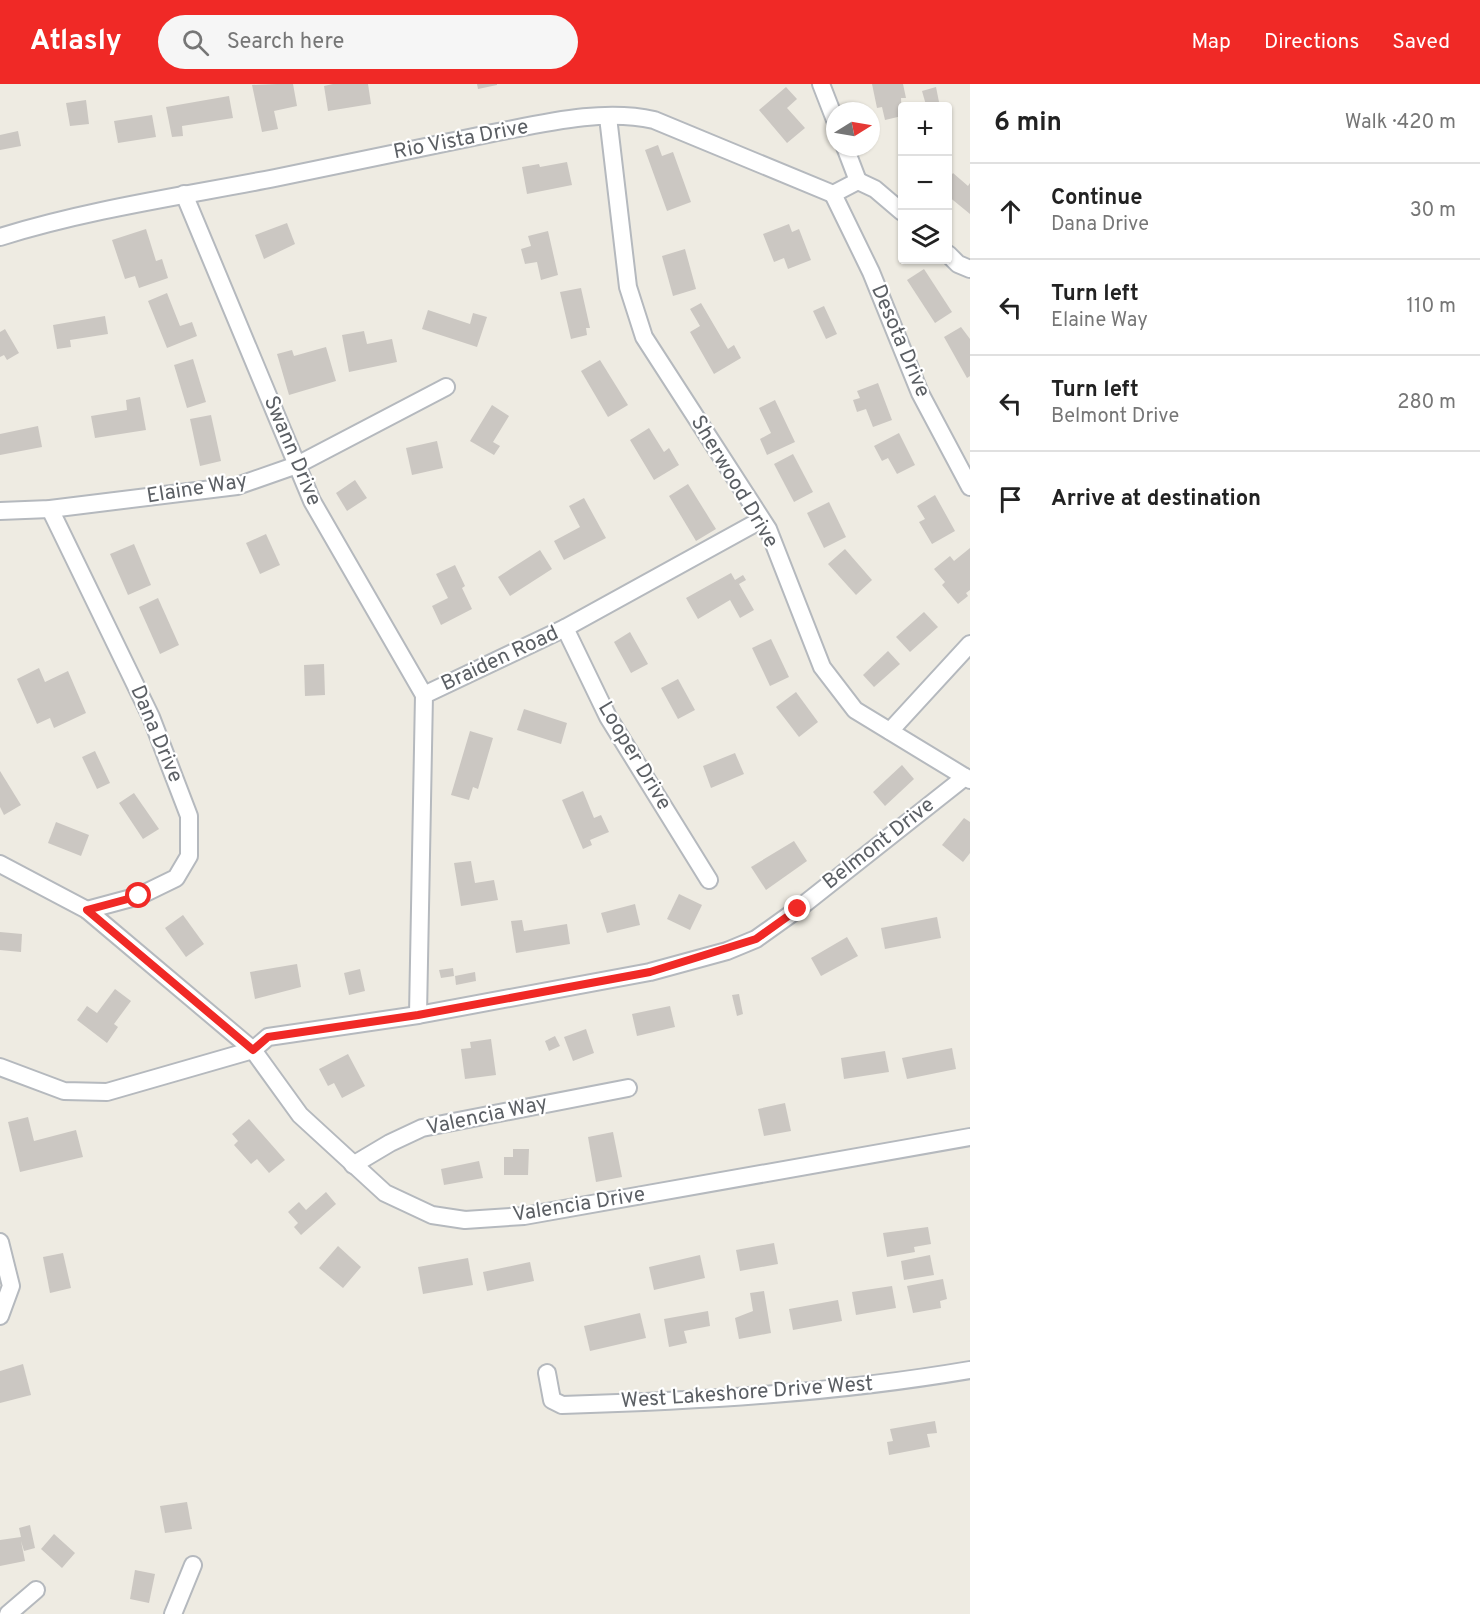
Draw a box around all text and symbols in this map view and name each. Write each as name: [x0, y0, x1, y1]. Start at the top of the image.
search box: [158, 15, 578, 69]
text: Atlasly: [30, 24, 122, 60]
icon: search: [179, 26, 212, 59]
text: Search here: [227, 29, 344, 56]
text: Map: [1191, 29, 1231, 56]
text: Directions: [1264, 29, 1359, 56]
text: Saved: [1392, 29, 1450, 56]
north arrow: [826, 102, 880, 156]
map controls: [898, 102, 952, 264]
button: +: [898, 102, 952, 156]
text: 6 min: [994, 107, 1062, 140]
text: Walk · 420 m: [1345, 110, 1456, 136]
street label: Rio Vista Drive: [391, 114, 531, 166]
button: −: [898, 156, 952, 210]
text: Continue: [1051, 185, 1142, 212]
icon: ahead: [994, 195, 1027, 228]
text: 30 m: [1410, 198, 1456, 224]
button: layers: [898, 210, 952, 264]
text: Dana Drive: [1051, 212, 1149, 238]
street label: Desota Drive: [864, 281, 936, 401]
text: Turn left: [1051, 281, 1139, 308]
icon: left: [994, 291, 1027, 324]
text: 110 m: [1407, 294, 1456, 320]
text: Elaine Way: [1051, 308, 1148, 334]
text: Turn left: [1051, 377, 1139, 404]
icon: left: [994, 387, 1027, 420]
text: 280 m: [1397, 390, 1456, 416]
street label: Swann Drive: [257, 392, 327, 510]
text: Belmont Drive: [1051, 404, 1179, 430]
street label: Sherwood Drive: [684, 411, 784, 553]
street label: Elaine Way: [145, 468, 249, 510]
icon: arrive: [994, 483, 1027, 516]
text: Arrive at destination: [1051, 486, 1261, 513]
street label: Braiden Road: [437, 620, 563, 698]
street label: Dana Drive: [123, 681, 189, 787]
street label: Looper Drive: [591, 697, 677, 815]
street label: Belmont Drive: [818, 792, 940, 896]
route start: [125, 882, 151, 908]
route end: [784, 895, 810, 921]
street label: Valencia Way: [424, 1090, 550, 1142]
street label: Valencia Drive: [511, 1181, 647, 1229]
street label: West Lakeshore Drive West: [620, 1371, 874, 1415]

